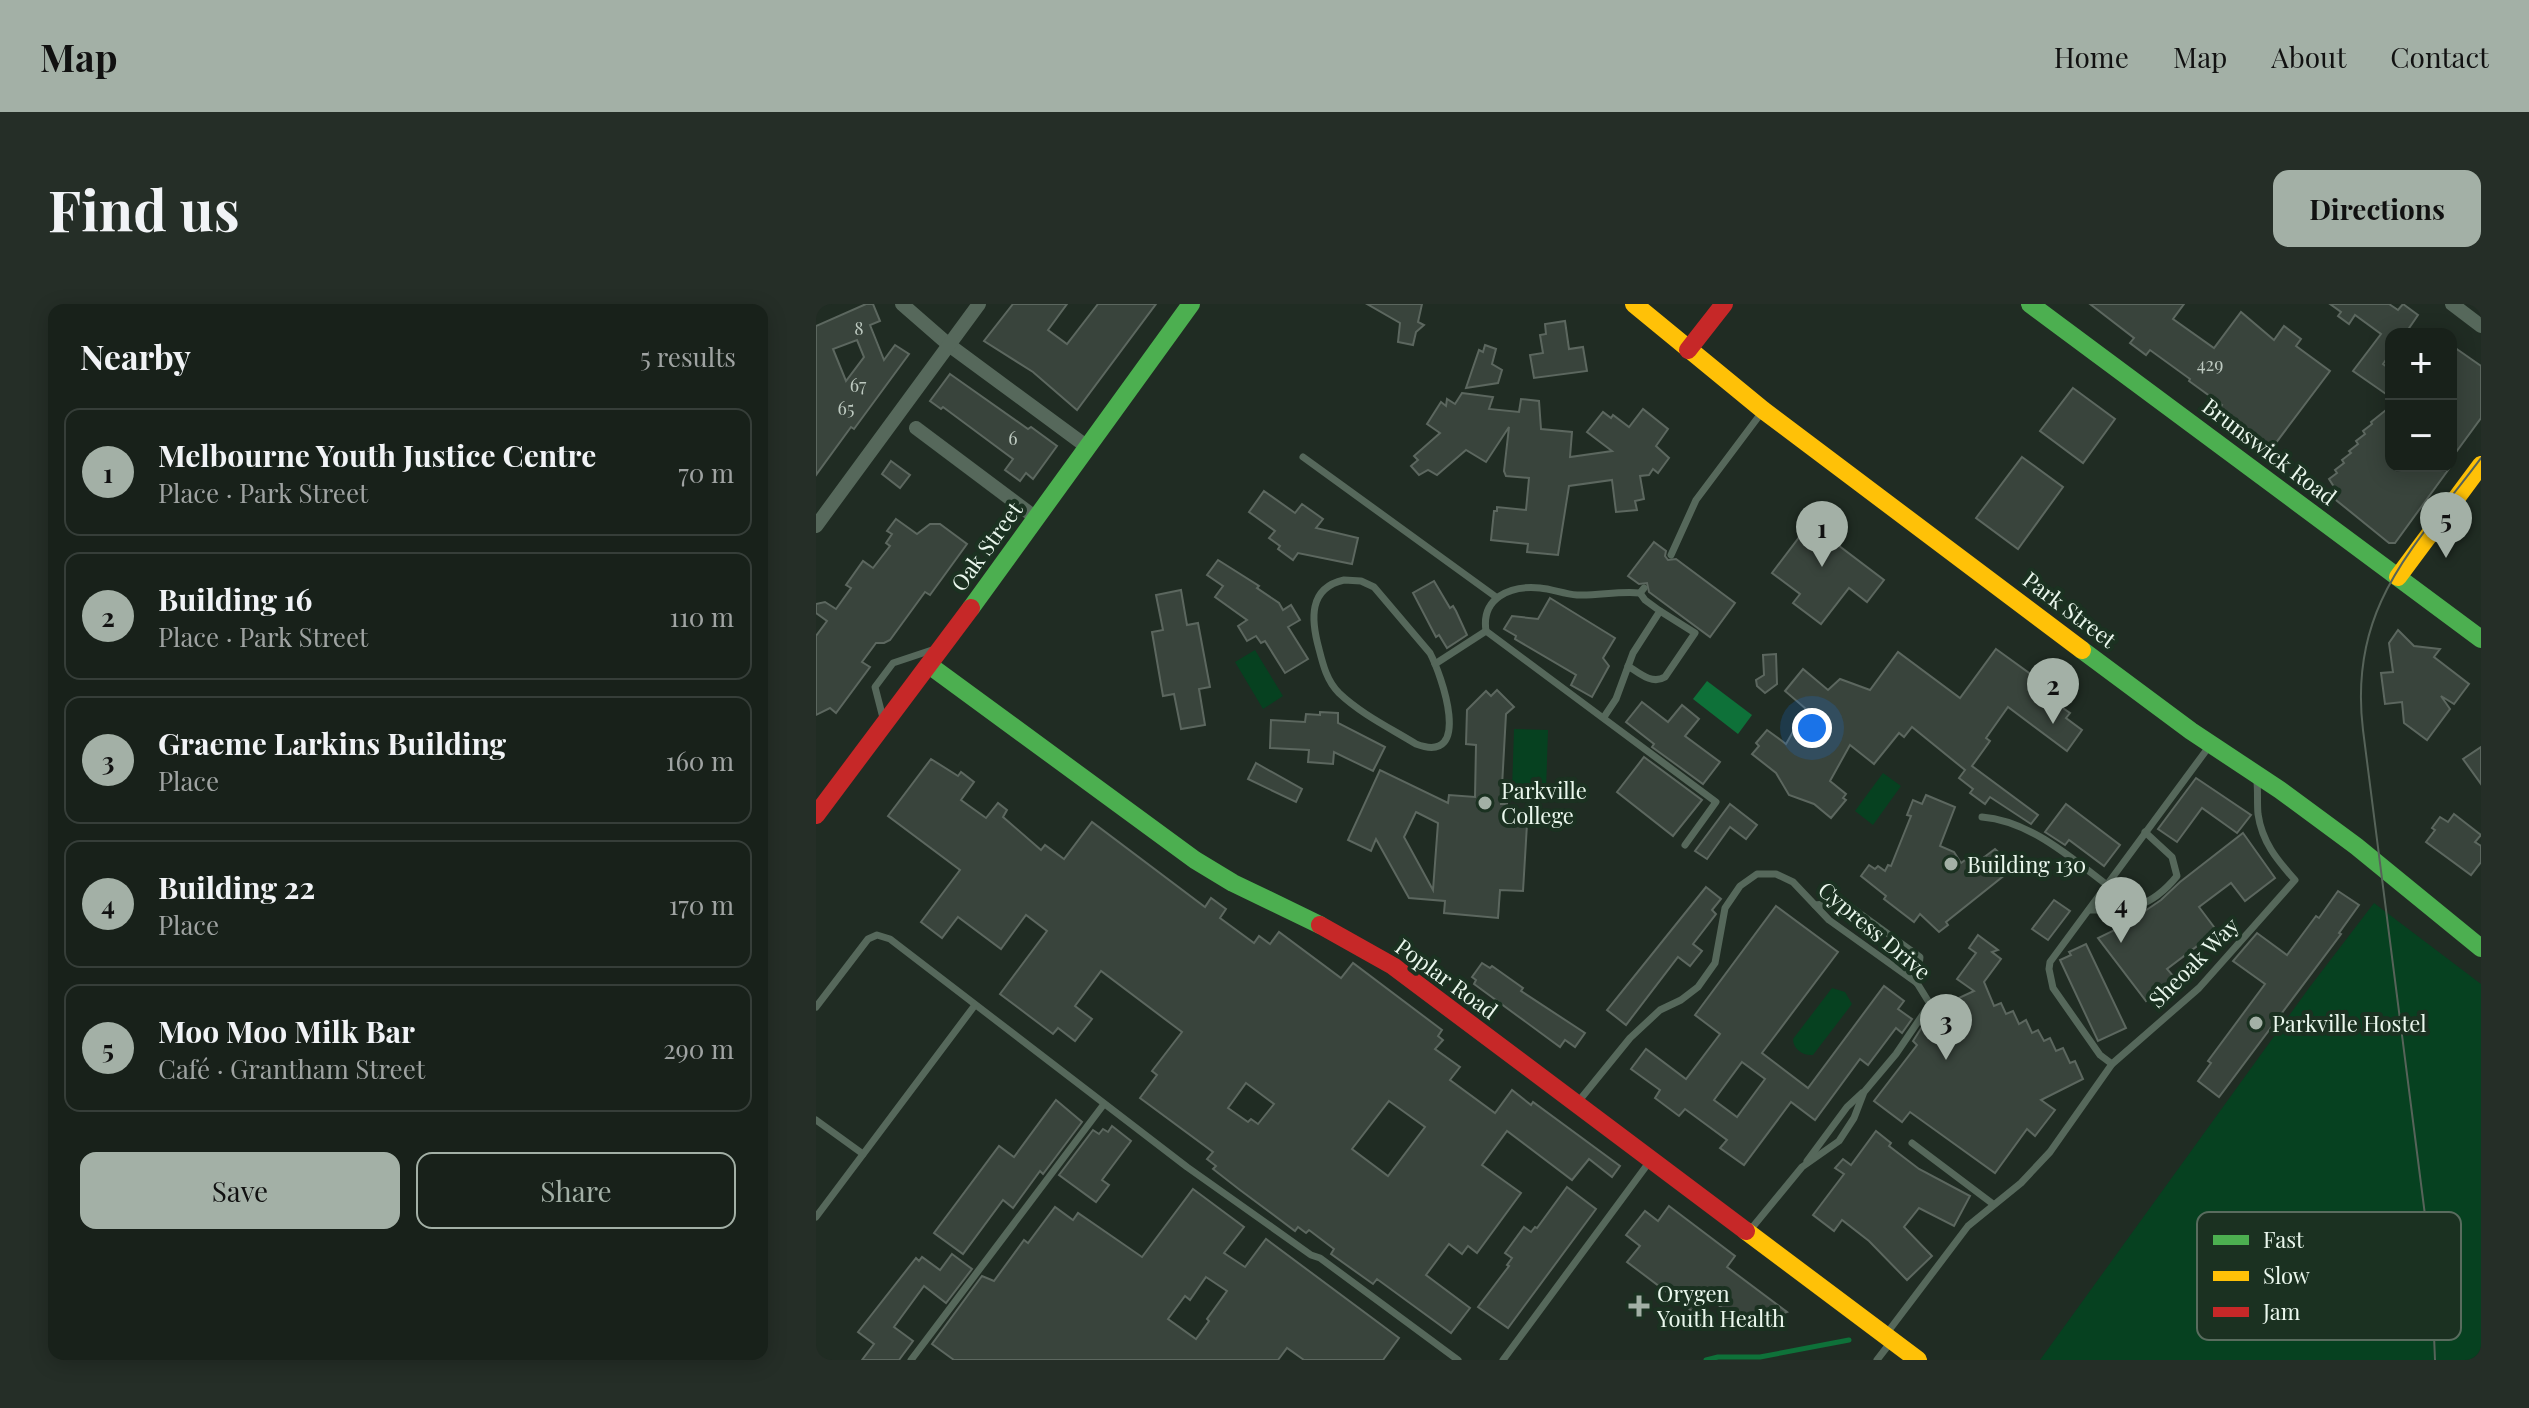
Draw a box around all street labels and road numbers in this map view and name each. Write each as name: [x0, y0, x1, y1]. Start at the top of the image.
street label: Brunswick Road: [2197, 391, 2343, 511]
street label: Oak Street: [943, 494, 1029, 597]
street label: Park Street: [2017, 564, 2124, 655]
street label: Cypress Drive: [1812, 874, 1938, 986]
street label: Sheoak Way: [2141, 910, 2245, 1014]
street label: Poplar Road: [1390, 931, 1504, 1025]

